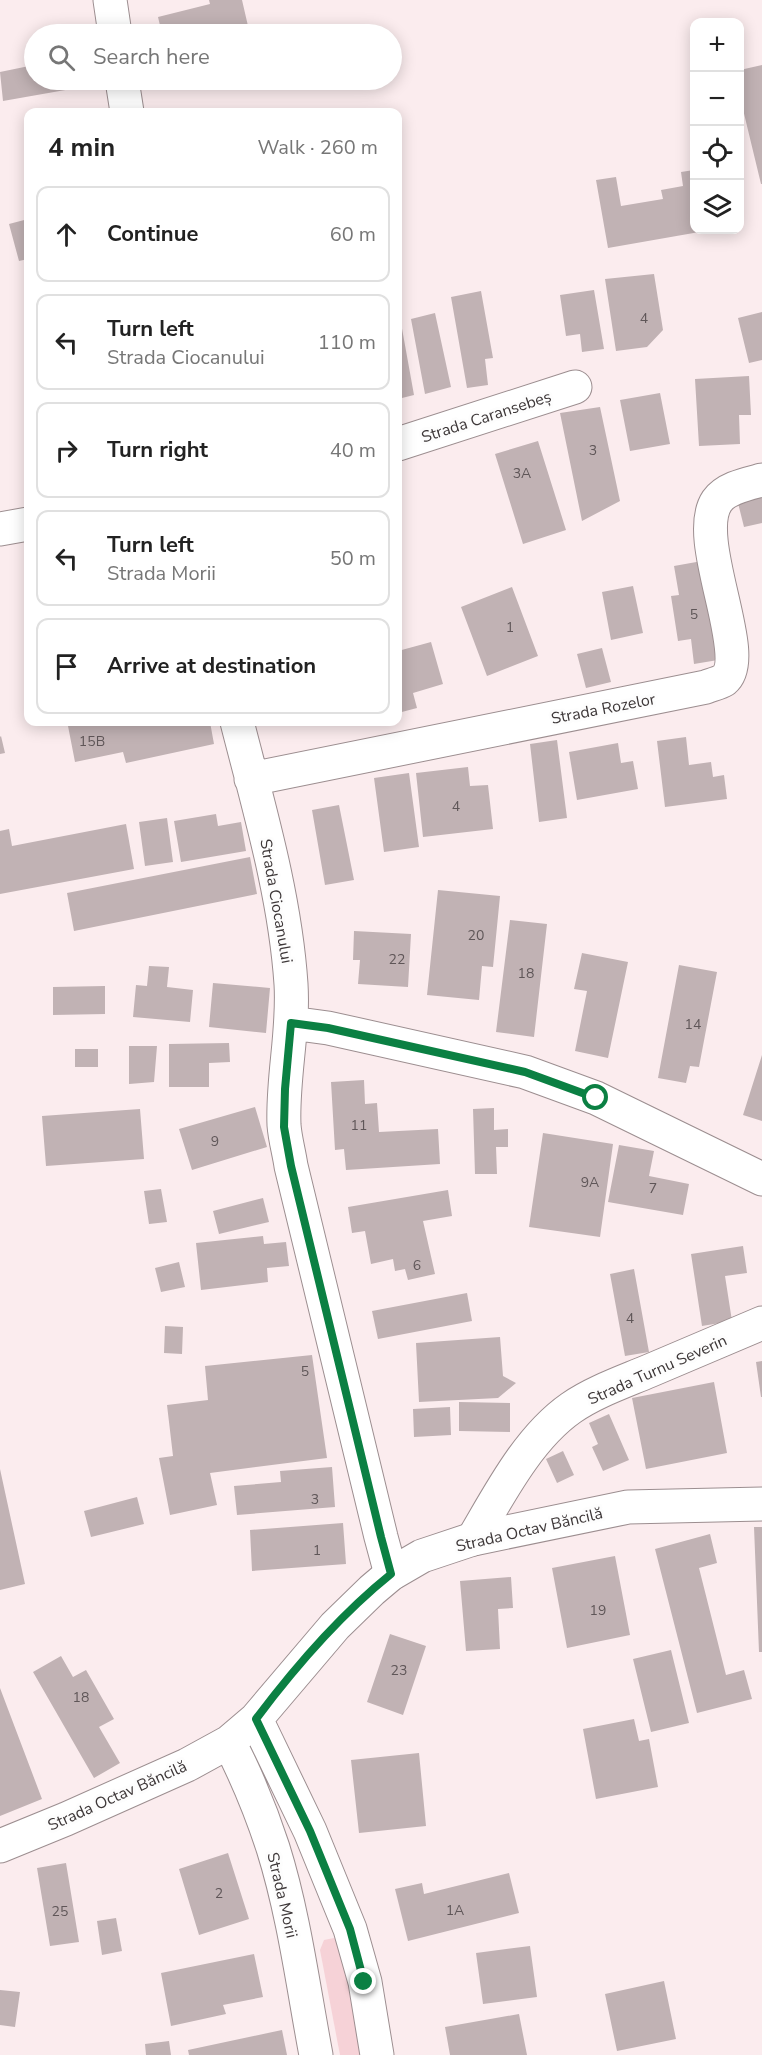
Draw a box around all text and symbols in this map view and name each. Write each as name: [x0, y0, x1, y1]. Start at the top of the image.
map controls: [690, 18, 744, 234]
button: +: [690, 18, 744, 72]
search box: [24, 24, 402, 90]
icon: search: [45, 41, 78, 74]
text: Search here: [93, 42, 210, 72]
button: −: [690, 72, 744, 126]
button: locate: [690, 126, 744, 180]
text: 4 min: [48, 130, 115, 165]
text: Walk · 260 m: [258, 134, 378, 161]
button: layers: [690, 180, 744, 234]
icon: ahead: [50, 218, 83, 251]
text: Continue: [107, 219, 198, 249]
text: 60 m: [330, 221, 376, 248]
house number: 4: [640, 309, 648, 328]
text: Turn left: [107, 314, 194, 344]
icon: left: [50, 326, 83, 359]
text: 110 m: [318, 329, 376, 356]
text: Strada Ciocanului: [107, 344, 265, 371]
street label: Strada Caransebeș: [419, 386, 554, 448]
icon: right: [50, 434, 83, 467]
text: Turn right: [107, 435, 208, 465]
text: 40 m: [330, 437, 376, 464]
house number: 3: [589, 441, 597, 460]
house number: 3A: [513, 464, 531, 483]
text: Turn left: [107, 530, 194, 560]
icon: left: [50, 542, 83, 575]
text: 50 m: [330, 545, 376, 572]
text: Strada Morii: [107, 560, 216, 587]
house number: 5: [690, 605, 698, 624]
house number: 1: [506, 618, 514, 637]
icon: arrive: [50, 650, 83, 683]
text: Arrive at destination: [107, 651, 316, 681]
street label: Strada Rozelor: [549, 688, 657, 730]
house number: 15B: [79, 732, 105, 751]
house number: 4: [452, 797, 460, 816]
street label: Strada Ciocanului: [254, 837, 298, 965]
house number: 20: [468, 926, 484, 945]
house number: 22: [389, 950, 405, 969]
house number: 18: [518, 964, 534, 983]
house number: 14: [685, 1015, 701, 1034]
route start: [582, 1084, 608, 1110]
house number: 11: [351, 1116, 367, 1135]
house number: 9: [211, 1132, 219, 1151]
house number: 9A: [581, 1173, 599, 1192]
house number: 7: [649, 1179, 657, 1198]
house number: 6: [413, 1256, 421, 1275]
house number: 4: [626, 1309, 634, 1328]
street label: Strada Turnu Severin: [584, 1329, 731, 1411]
house number: 5: [301, 1362, 309, 1381]
house number: 3: [311, 1490, 319, 1509]
street label: Strada Octav Băncilă: [454, 1502, 605, 1558]
house number: 1: [313, 1541, 321, 1560]
house number: 19: [590, 1601, 606, 1620]
house number: 23: [391, 1661, 407, 1680]
house number: 18: [73, 1688, 89, 1707]
street label: Strada Octav Băncilă: [44, 1755, 190, 1837]
street label: Strada Morii: [262, 1850, 303, 1940]
house number: 2: [215, 1884, 223, 1903]
house number: 1A: [446, 1901, 464, 1920]
house number: 25: [52, 1902, 68, 1921]
route end: [350, 1968, 376, 1994]

